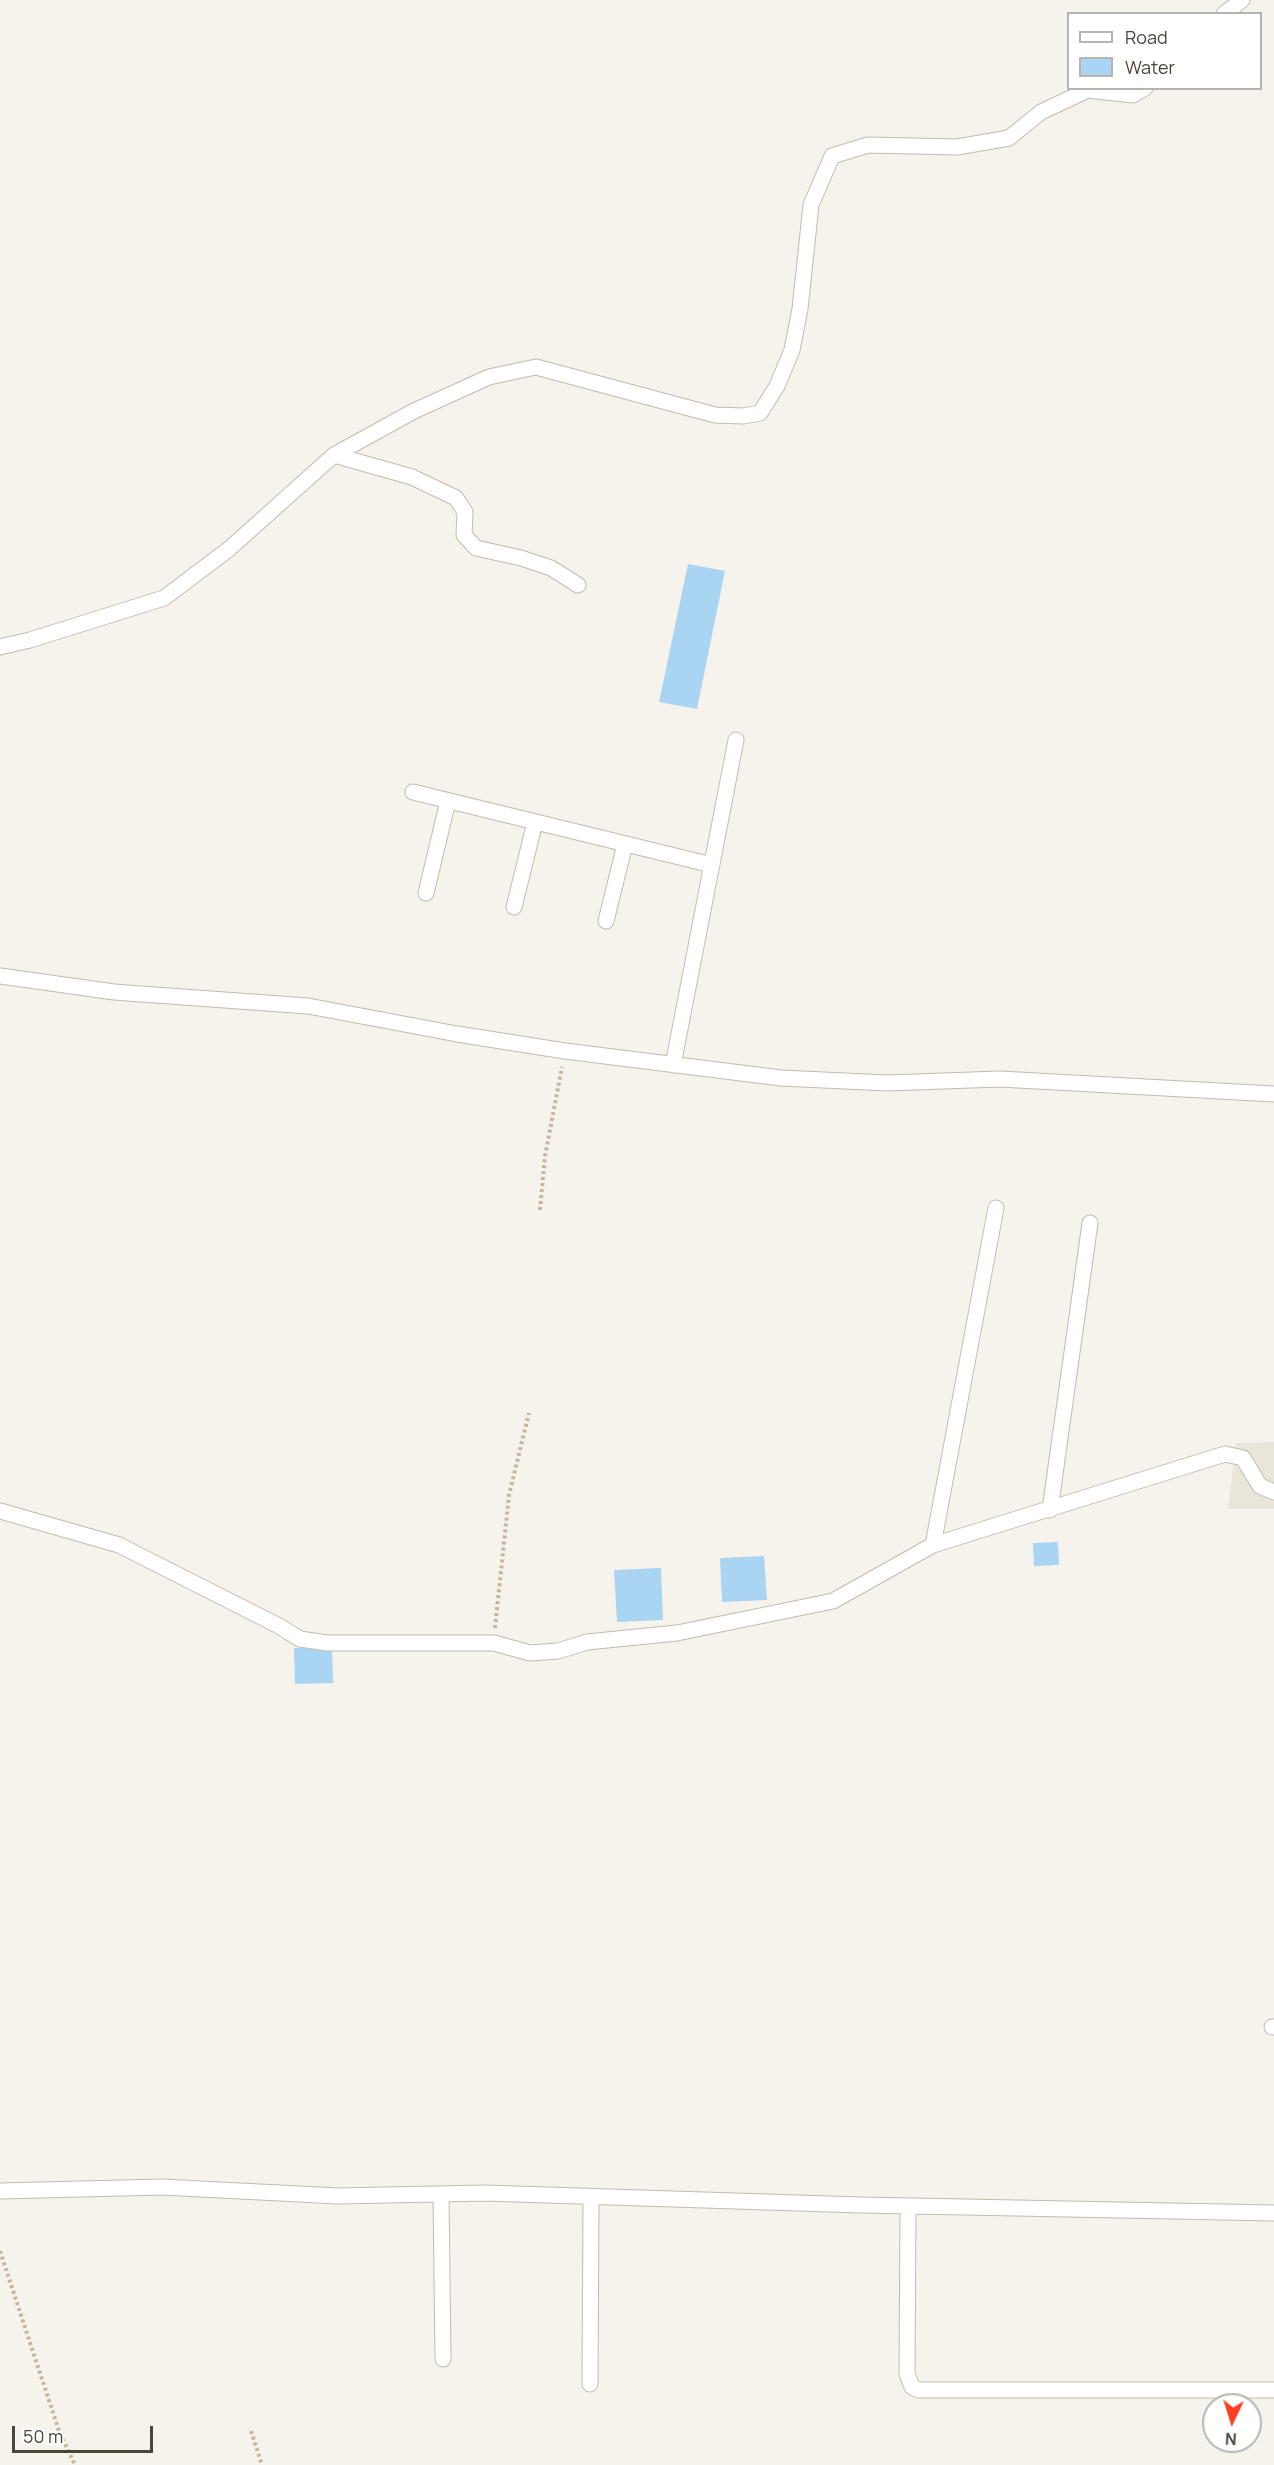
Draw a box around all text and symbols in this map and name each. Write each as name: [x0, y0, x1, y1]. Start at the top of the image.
legend: [1067, 12, 1262, 90]
text: Road: [1125, 25, 1168, 49]
text: Water: [1125, 55, 1175, 79]
north arrow: [1202, 2393, 1262, 2453]
scale bar: [15, 2414, 156, 2452]
text: 50 m: [23, 2424, 63, 2448]
text: N: [1224, 2428, 1237, 2450]

